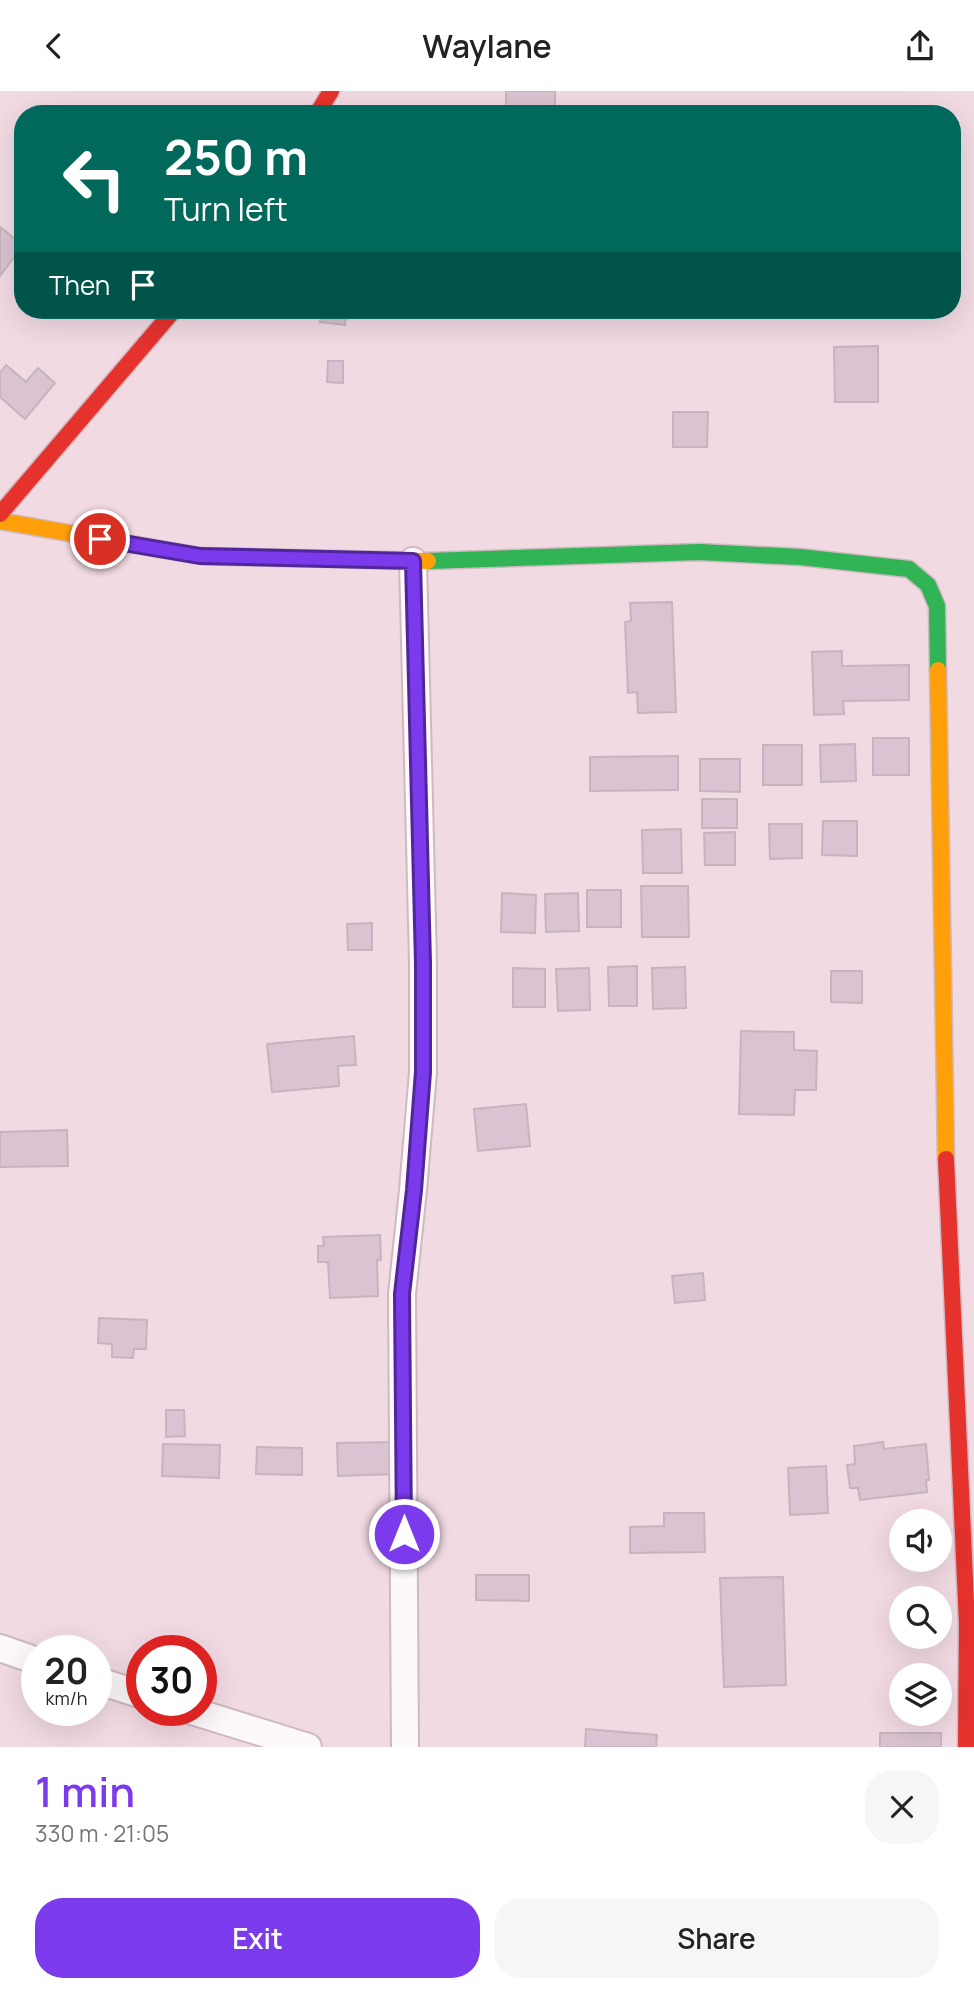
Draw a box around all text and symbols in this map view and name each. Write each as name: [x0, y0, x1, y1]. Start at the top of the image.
text: Waylane: [422, 24, 552, 68]
icon: back: [35, 27, 73, 65]
icon: share: [901, 27, 939, 65]
text: 250 m: [164, 123, 308, 190]
icon: left: [49, 133, 140, 224]
text: Turn left: [164, 187, 288, 231]
icon: arrive: [124, 266, 162, 304]
text: Then: [49, 267, 110, 303]
pin: [70, 509, 130, 569]
icon: arrive: [81, 520, 119, 558]
position arrow: [367, 1497, 441, 1571]
map controls: [889, 1509, 952, 1726]
button: sound: [889, 1509, 952, 1572]
button: search: [889, 1586, 952, 1649]
speed limit sign: 30: [126, 1635, 217, 1726]
text: 20: [45, 1647, 88, 1695]
button: layers: [889, 1663, 952, 1726]
text: km/h: [46, 1686, 87, 1710]
text: 1 min: [35, 1762, 135, 1820]
button: close: [865, 1770, 939, 1844]
text: 330 m · 21:05: [35, 1817, 169, 1849]
button: Exit: [35, 1898, 480, 1978]
button: Share: [494, 1898, 939, 1978]

